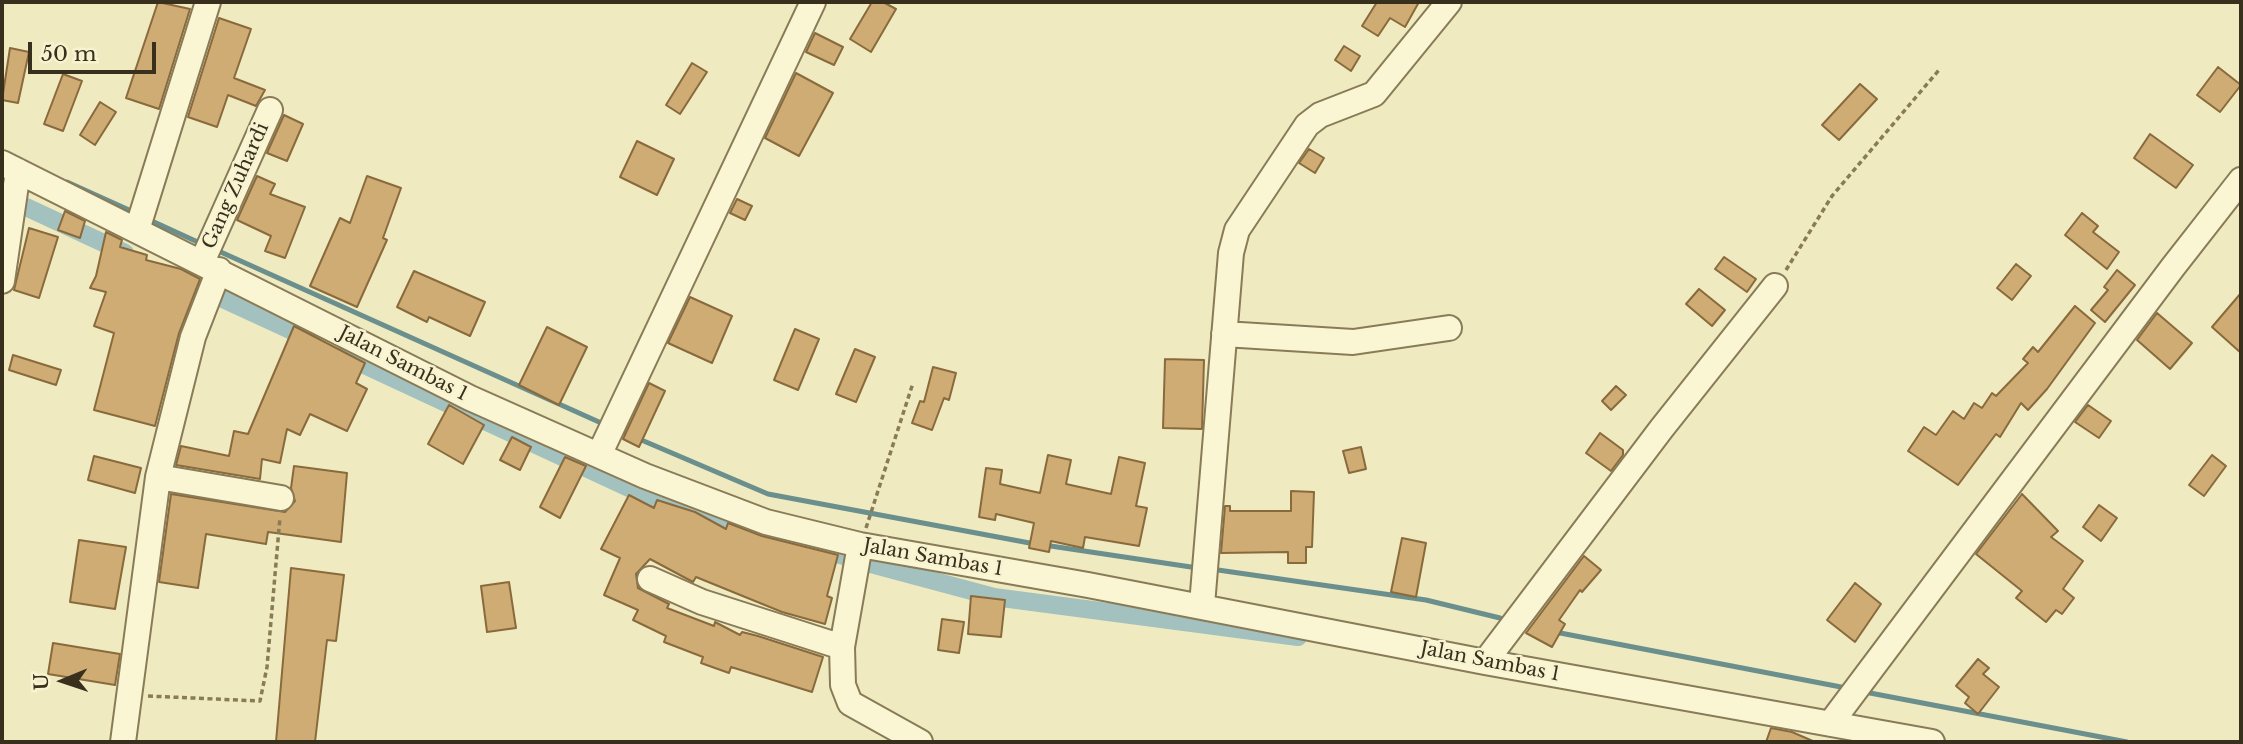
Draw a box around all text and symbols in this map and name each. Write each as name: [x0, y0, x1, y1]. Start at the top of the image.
scale bar: [32, 28, 159, 72]
text: 50 m: [41, 41, 96, 67]
street label: Gang Zuhardi: [198, 119, 274, 253]
street label: Jalan Sambas 1: [335, 322, 471, 406]
street label: Jalan Sambas 1: [861, 535, 1005, 581]
street label: Jalan Sambas 1: [1418, 637, 1562, 687]
north arrow: [28, 646, 98, 716]
text: U: [30, 673, 53, 691]

